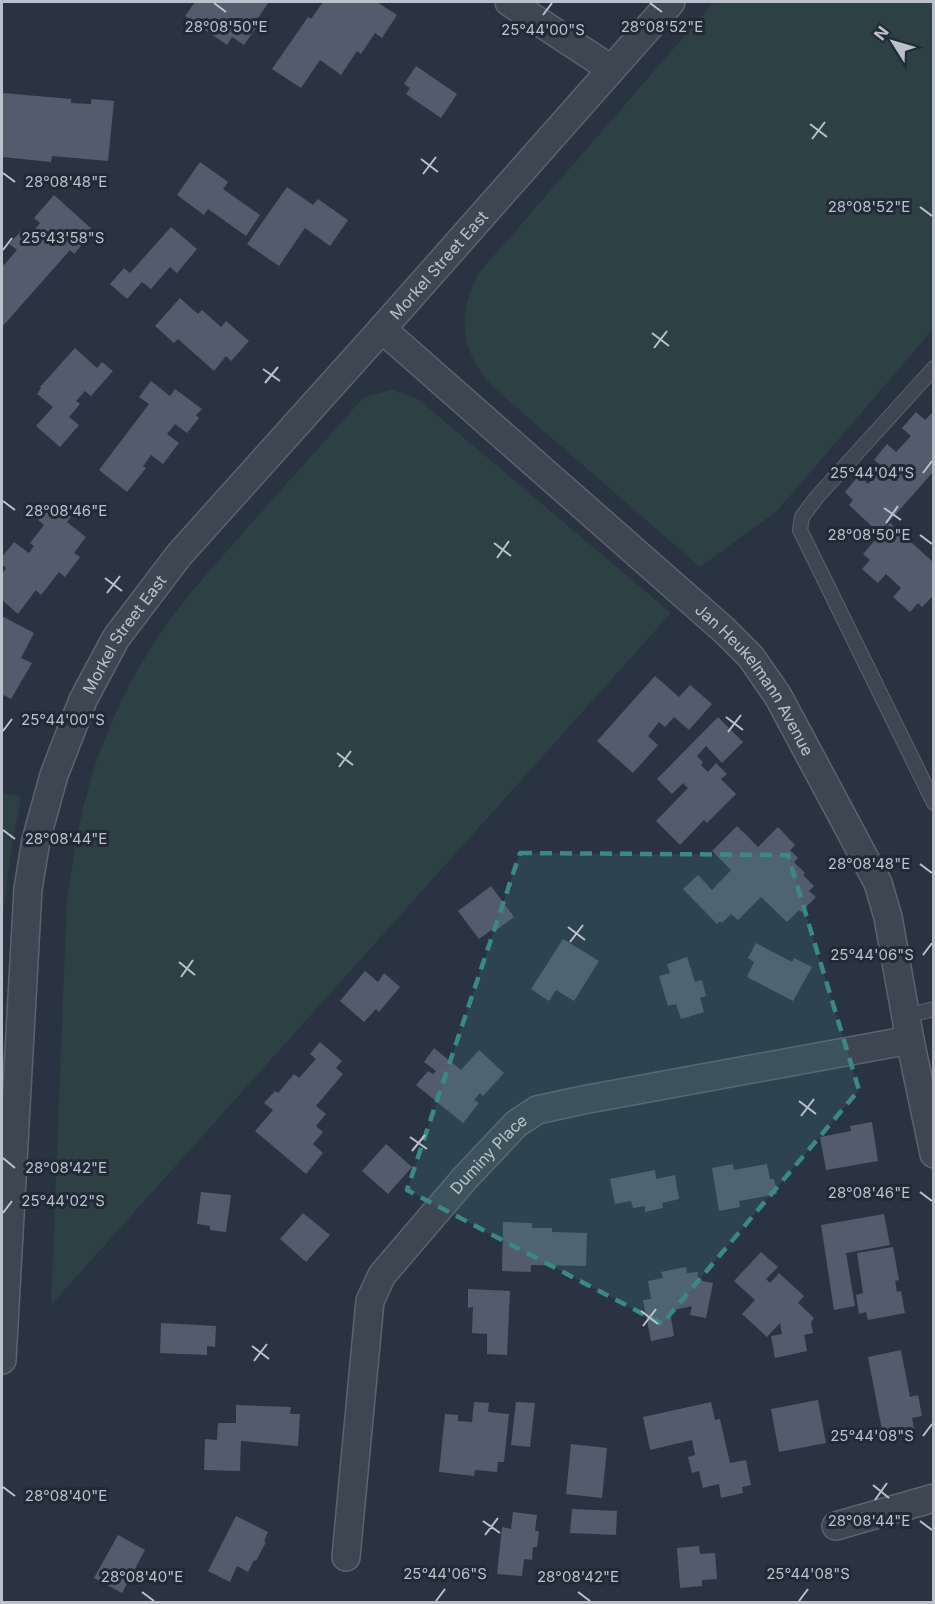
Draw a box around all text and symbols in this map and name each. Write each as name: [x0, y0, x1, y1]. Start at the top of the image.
north arrow: [863, 12, 923, 72]
text: 28°08'50"E: [185, 17, 267, 36]
text: 28°08'52"E: [621, 17, 703, 36]
text: 25°44'00"S: [501, 20, 585, 39]
text: N: [869, 22, 893, 44]
text: 28°08'48"E: [25, 172, 107, 191]
text: 28°08'52"E: [828, 197, 910, 216]
street label: Morkel Street East: [385, 206, 492, 323]
text: 25°43'58"S: [22, 228, 104, 247]
text: 25°44'04"S: [830, 463, 914, 482]
text: 28°08'46"E: [25, 501, 107, 520]
text: 28°08'50"E: [828, 525, 910, 544]
street label: Morkel Street East: [78, 571, 170, 697]
street label: Jan Heukelmann Avenue: [691, 599, 818, 759]
text: 25°44'00"S: [21, 710, 105, 729]
text: 28°08'44"E: [25, 829, 107, 848]
text: 28°08'48"E: [828, 854, 910, 873]
text: 25°44'06"S: [830, 945, 914, 964]
street label: Duminy Place: [446, 1110, 531, 1198]
text: 28°08'42"E: [25, 1158, 107, 1177]
text: 28°08'46"E: [828, 1183, 910, 1202]
text: 25°44'02"S: [21, 1191, 105, 1210]
text: 25°44'08"S: [830, 1426, 914, 1445]
text: 28°08'40"E: [25, 1486, 107, 1505]
text: 28°08'44"E: [828, 1511, 910, 1530]
text: 25°44'06"S: [403, 1564, 487, 1583]
text: 25°44'08"S: [766, 1564, 850, 1583]
text: 28°08'40"E: [101, 1567, 183, 1586]
text: 28°08'42"E: [537, 1567, 619, 1586]

